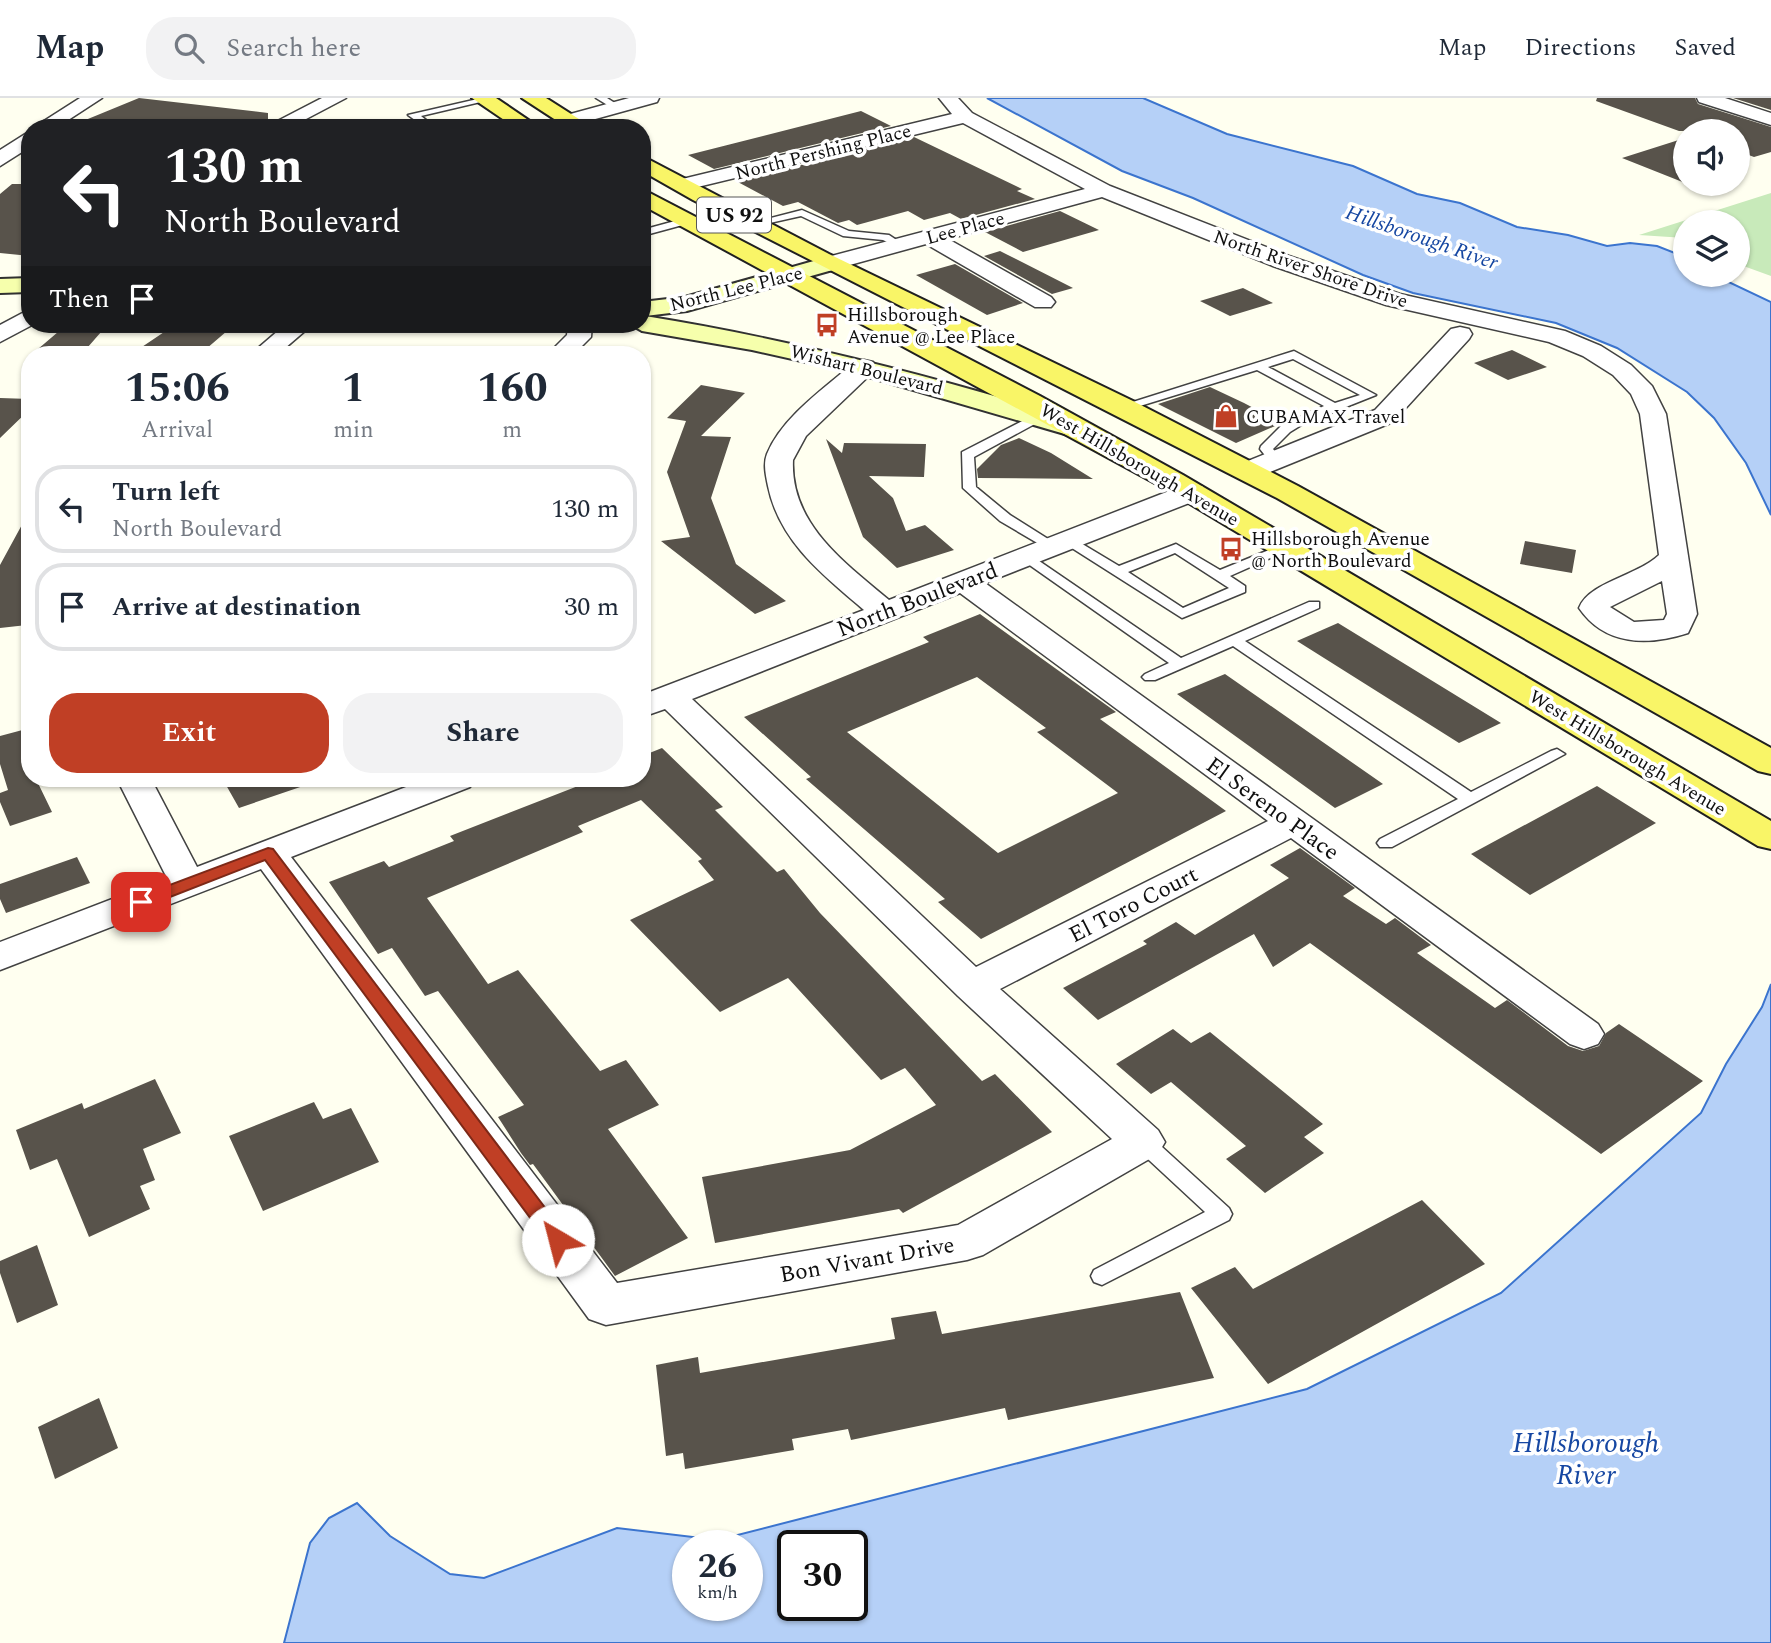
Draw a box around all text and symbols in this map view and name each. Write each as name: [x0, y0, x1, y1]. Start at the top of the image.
search box: [146, 17, 636, 80]
text: Map: [35, 23, 104, 73]
text: Search here: [226, 28, 361, 68]
icon: search: [170, 29, 208, 67]
text: Map: [1438, 30, 1486, 66]
text: Directions: [1524, 30, 1636, 66]
text: Saved: [1674, 30, 1736, 66]
street label: North Pershing Place: [732, 117, 914, 188]
map controls: [1673, 119, 1750, 287]
button: sound: [1673, 119, 1750, 196]
text: 130 m: [164, 130, 303, 205]
icon: left: [49, 147, 140, 238]
water label: Hillsborough River: [1341, 197, 1503, 279]
text: North Boulevard: [164, 198, 401, 247]
road number: US 92: [697, 198, 771, 232]
street label: Lee Place: [923, 204, 1008, 253]
button: layers: [1673, 210, 1750, 287]
street label: North River Shore Drive: [1209, 222, 1412, 316]
street label: North Lee Place: [667, 259, 806, 320]
text: Then: [49, 279, 109, 319]
icon: arrive: [123, 280, 161, 318]
place label: Hillsborough Avenue @ Lee Place: [847, 301, 1015, 352]
bus stop icon: Hillsborough Avenue @ Lee Place: [813, 311, 841, 339]
street label: Wishart Boulevard: [787, 337, 946, 403]
text: 15:06: [124, 357, 230, 420]
text: 1: [342, 357, 365, 420]
text: 160: [477, 357, 548, 420]
street label: West Hillsborough Avenue: [1034, 396, 1244, 534]
shop icon: CUBAMAX Travel: [1212, 402, 1240, 430]
place label: CUBAMAX Travel: [1246, 403, 1405, 432]
text: Arrival: [141, 413, 213, 448]
text: min: [333, 413, 374, 448]
text: m: [502, 413, 522, 448]
text: Turn left: [112, 472, 220, 512]
text: 130 m: [551, 489, 619, 529]
icon: left: [53, 490, 91, 528]
text: North Boulevard: [112, 512, 282, 547]
place label: Hillsborough Avenue @ North Boulevard: [1251, 525, 1430, 576]
bus stop icon: Hillsborough Avenue @ North Boulevard: [1217, 535, 1245, 563]
street label: North Boulevard: [832, 554, 1003, 647]
text: Arrive at destination: [112, 587, 361, 627]
text: 30 m: [564, 587, 619, 627]
icon: arrive: [53, 588, 91, 626]
street label: West Hillsborough Avenue: [1523, 683, 1731, 824]
button: Exit: [49, 693, 329, 773]
button: Share: [343, 693, 623, 773]
street label: El Sereno Place: [1198, 749, 1346, 870]
street label: El Toro Court: [1063, 858, 1204, 953]
pin: [111, 872, 171, 932]
icon: arrive: [122, 883, 160, 921]
position arrow: [521, 1203, 595, 1277]
street label: Bon Vivant Drive: [777, 1228, 957, 1293]
water label: Hillsborough River: [1513, 1422, 1659, 1497]
speed limit sign: 30: [777, 1530, 868, 1621]
text: 26: [698, 1540, 737, 1593]
text: km/h: [697, 1579, 738, 1606]

